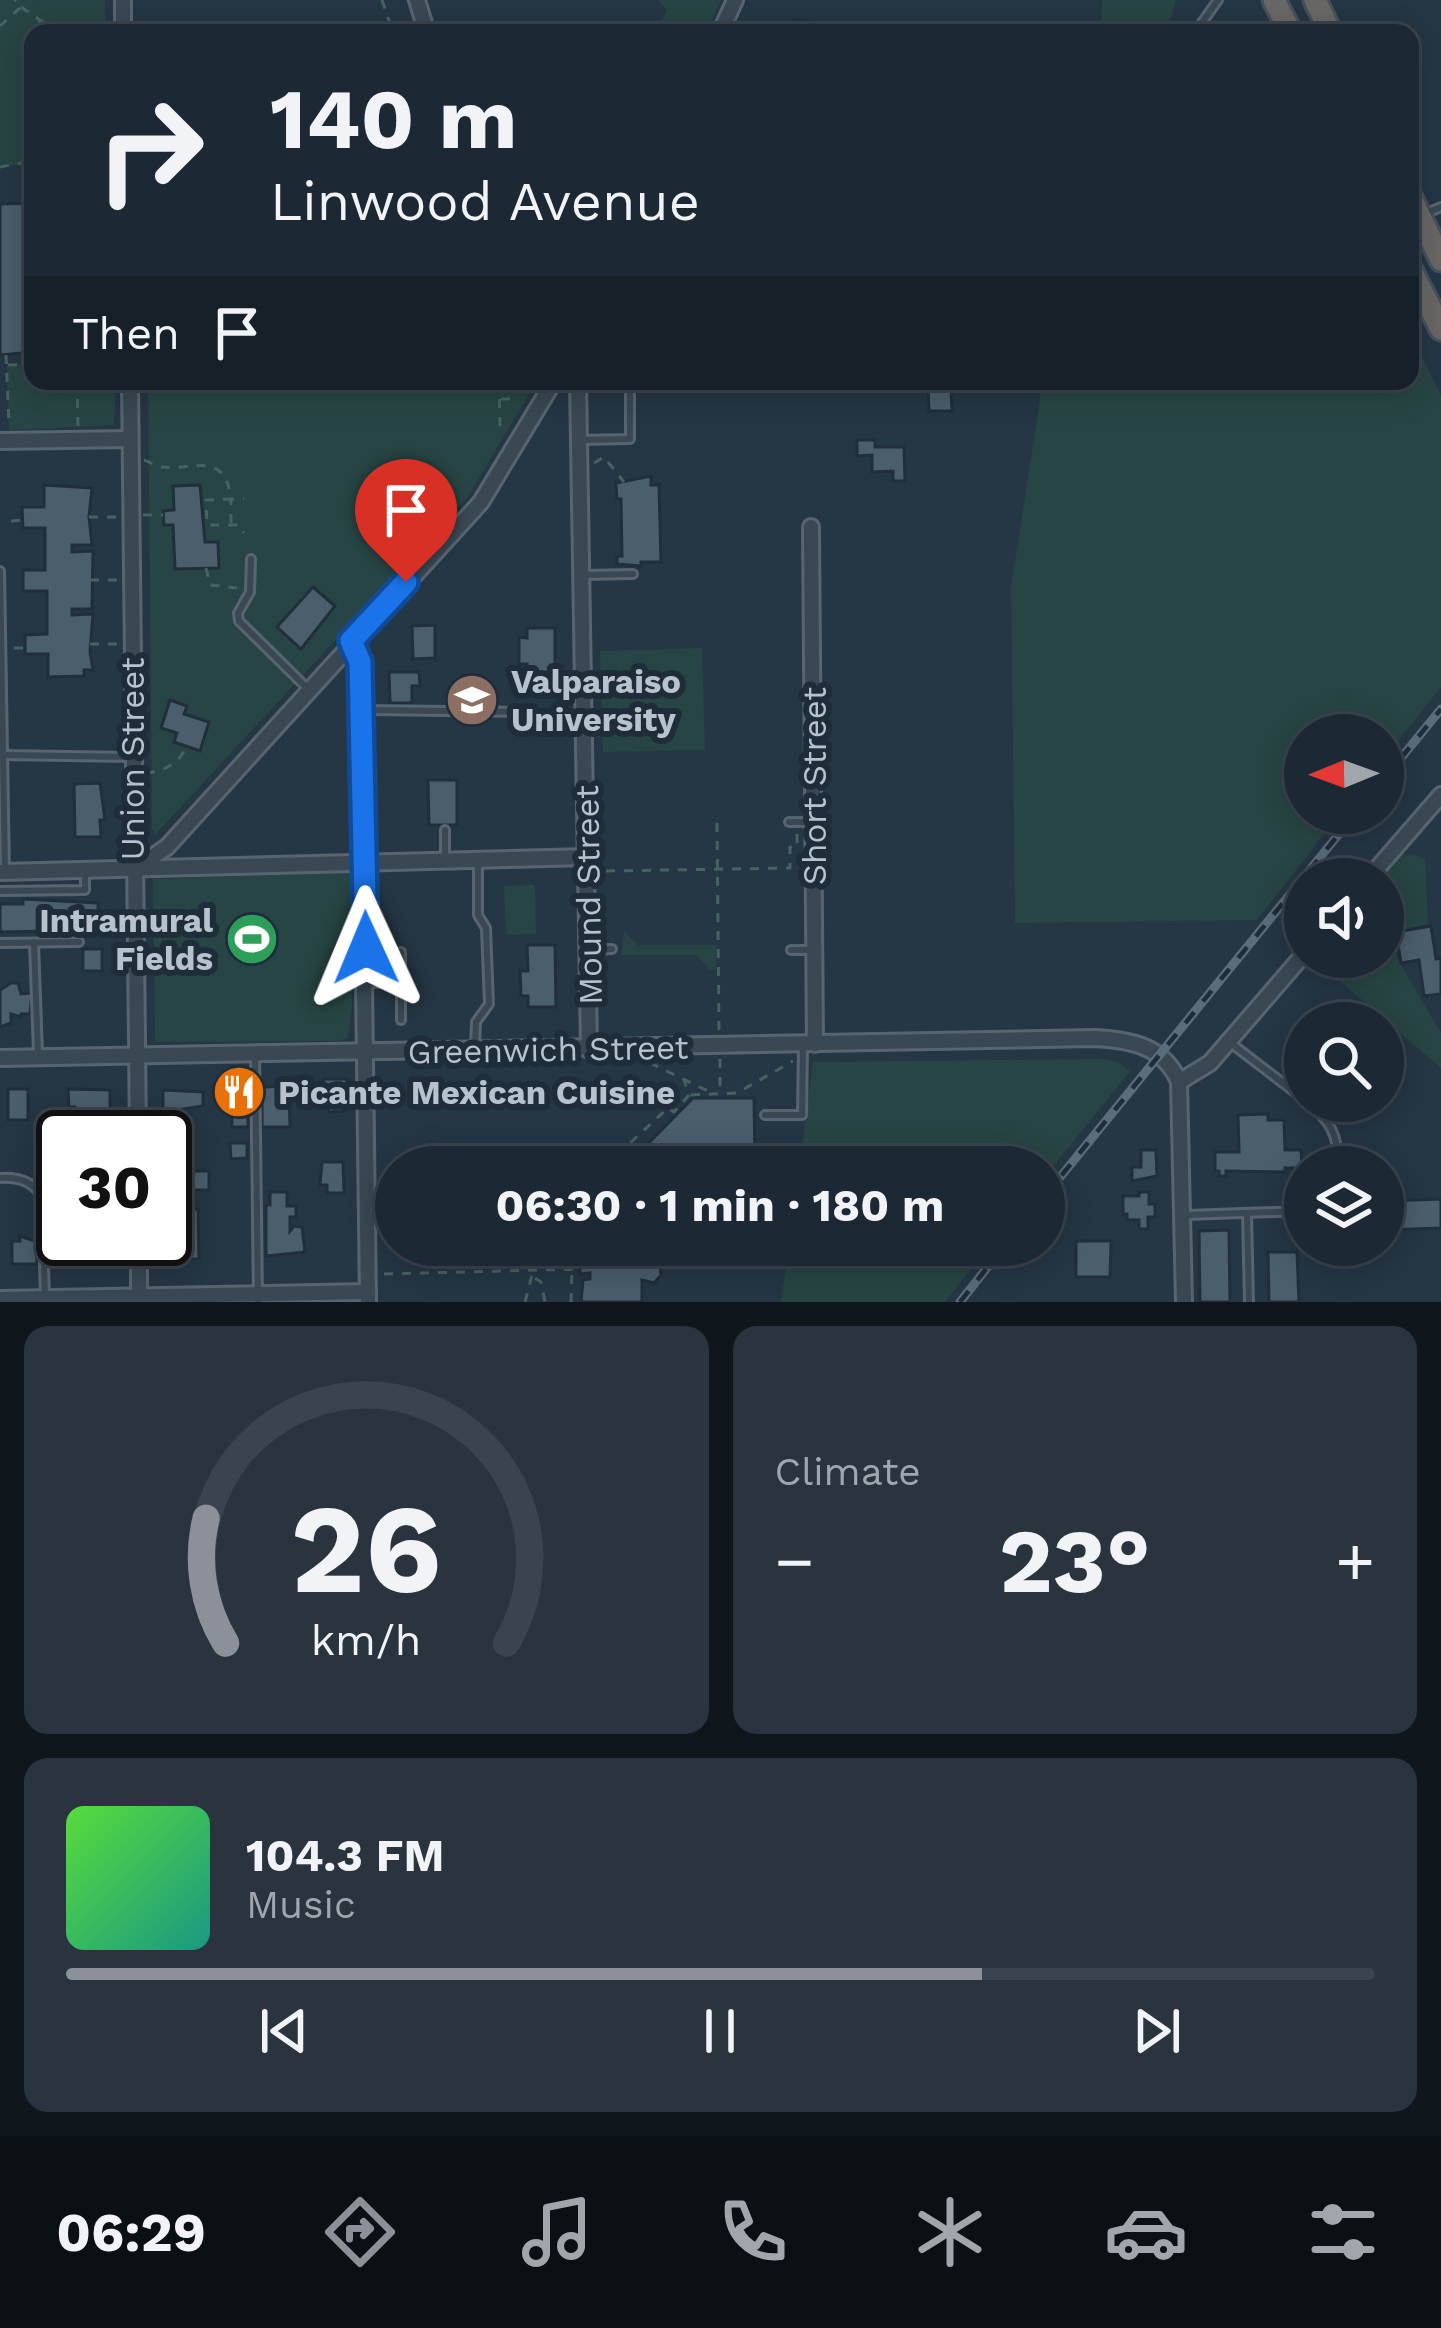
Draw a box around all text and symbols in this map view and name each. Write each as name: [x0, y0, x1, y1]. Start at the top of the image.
text: 140 m: [270, 70, 518, 168]
icon: right: [72, 72, 228, 228]
text: Linwood Avenue: [270, 170, 700, 233]
icon: arrive: [204, 300, 270, 366]
text: Then: [72, 307, 180, 360]
pin: [355, 459, 457, 582]
icon: arrive: [373, 477, 439, 543]
street label: Union Street: [113, 657, 152, 861]
place label: Valparaiso University: [511, 662, 681, 739]
school or university icon: Valparaiso University: [444, 672, 500, 728]
street label: Short Street: [795, 687, 834, 885]
north arrow: [1284, 714, 1404, 834]
map controls: [1284, 714, 1404, 1266]
street label: Mound Street: [567, 785, 610, 1005]
button: sound: [1284, 858, 1404, 978]
position arrow: [303, 885, 429, 1011]
place label: Intramural Fields: [39, 901, 213, 978]
sports icon: Intramural Fields: [224, 911, 280, 967]
button: search: [1284, 1002, 1404, 1122]
street label: Greenwich Street: [407, 1028, 689, 1071]
restaurant icon: Picante Mexican Cuisine: [211, 1064, 267, 1120]
place label: Picante Mexican Cuisine: [278, 1073, 675, 1112]
speed limit sign: 30: [36, 1110, 192, 1266]
button: layers: [1284, 1146, 1404, 1266]
text: 06:30 · 1 min · 180 m: [496, 1179, 944, 1232]
text: Climate: [775, 1449, 921, 1494]
text: 26: [291, 1476, 442, 1622]
text: 23°: [999, 1508, 1151, 1614]
text: −: [775, 1523, 814, 1600]
text: +: [1335, 1523, 1375, 1600]
text: km/h: [311, 1615, 421, 1665]
text: 104.3 FM: [246, 1829, 444, 1882]
text: Music: [246, 1882, 356, 1927]
icon: previous: [251, 1998, 317, 2064]
icon: pause: [687, 1998, 753, 2064]
icon: next: [1124, 1998, 1190, 2064]
icon: directions: [318, 2190, 402, 2274]
icon: music: [515, 2190, 599, 2274]
icon: phone: [711, 2190, 795, 2274]
icon: climate: [908, 2190, 992, 2274]
icon: car: [1104, 2190, 1188, 2274]
icon: filters: [1301, 2190, 1385, 2274]
text: 06:29: [56, 2201, 206, 2264]

